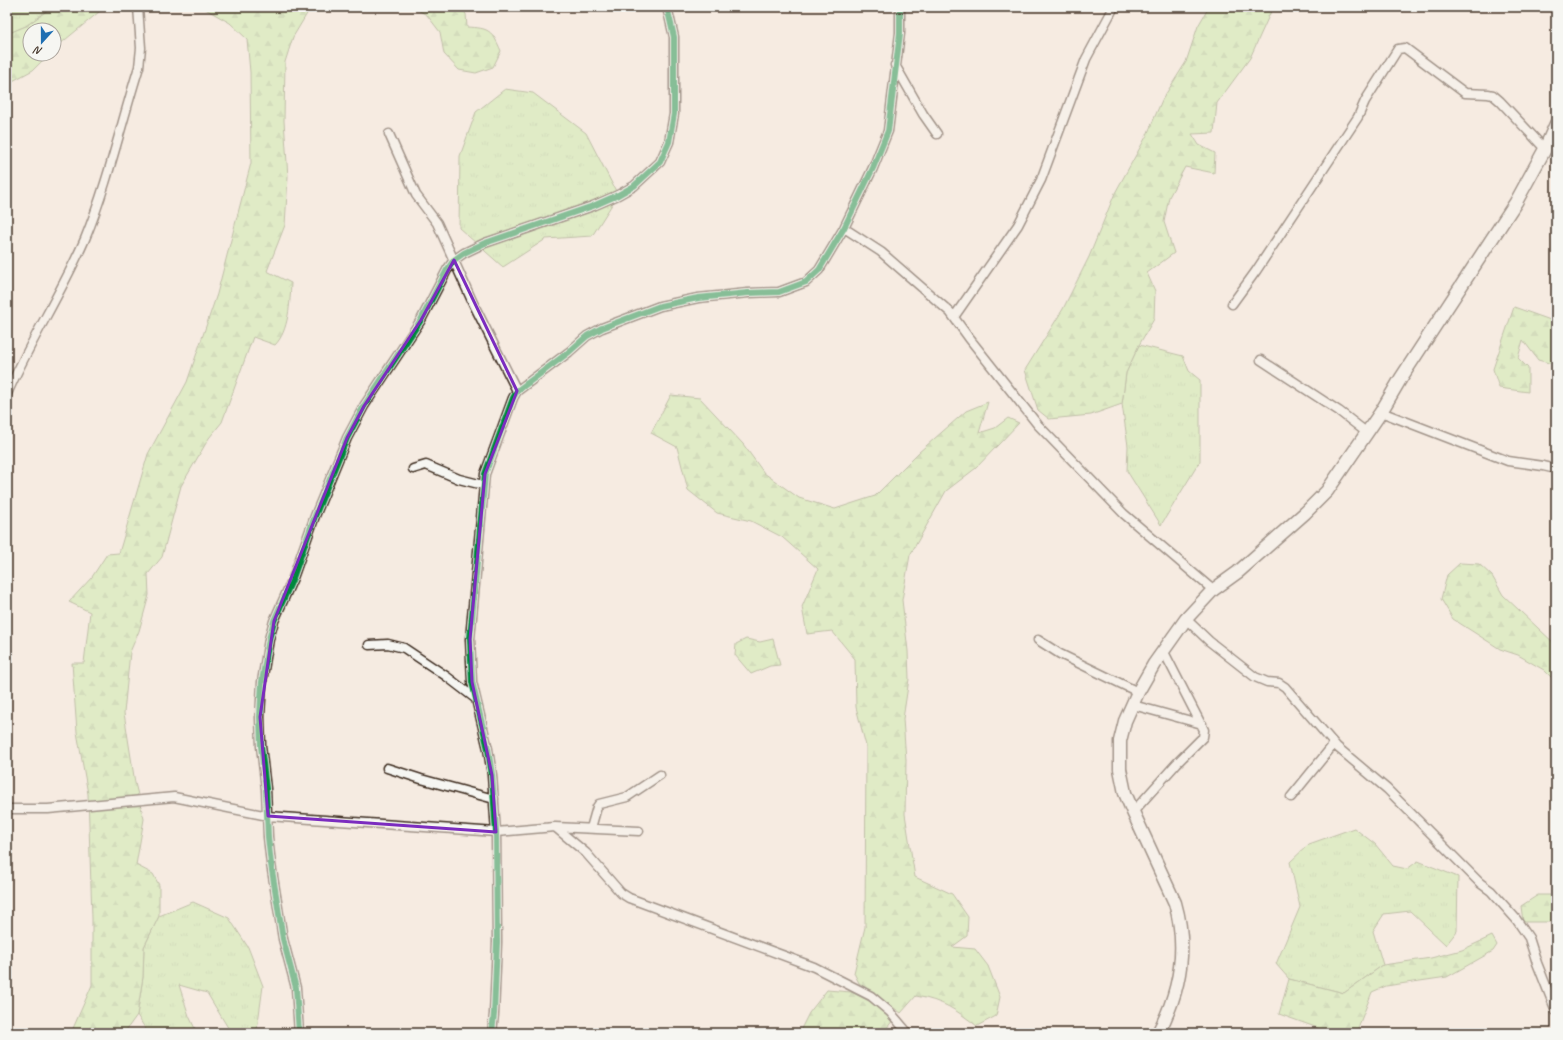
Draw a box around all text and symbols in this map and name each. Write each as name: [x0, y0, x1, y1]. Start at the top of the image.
north arrow: [22, 22, 62, 62]
text: N: [31, 43, 44, 59]

